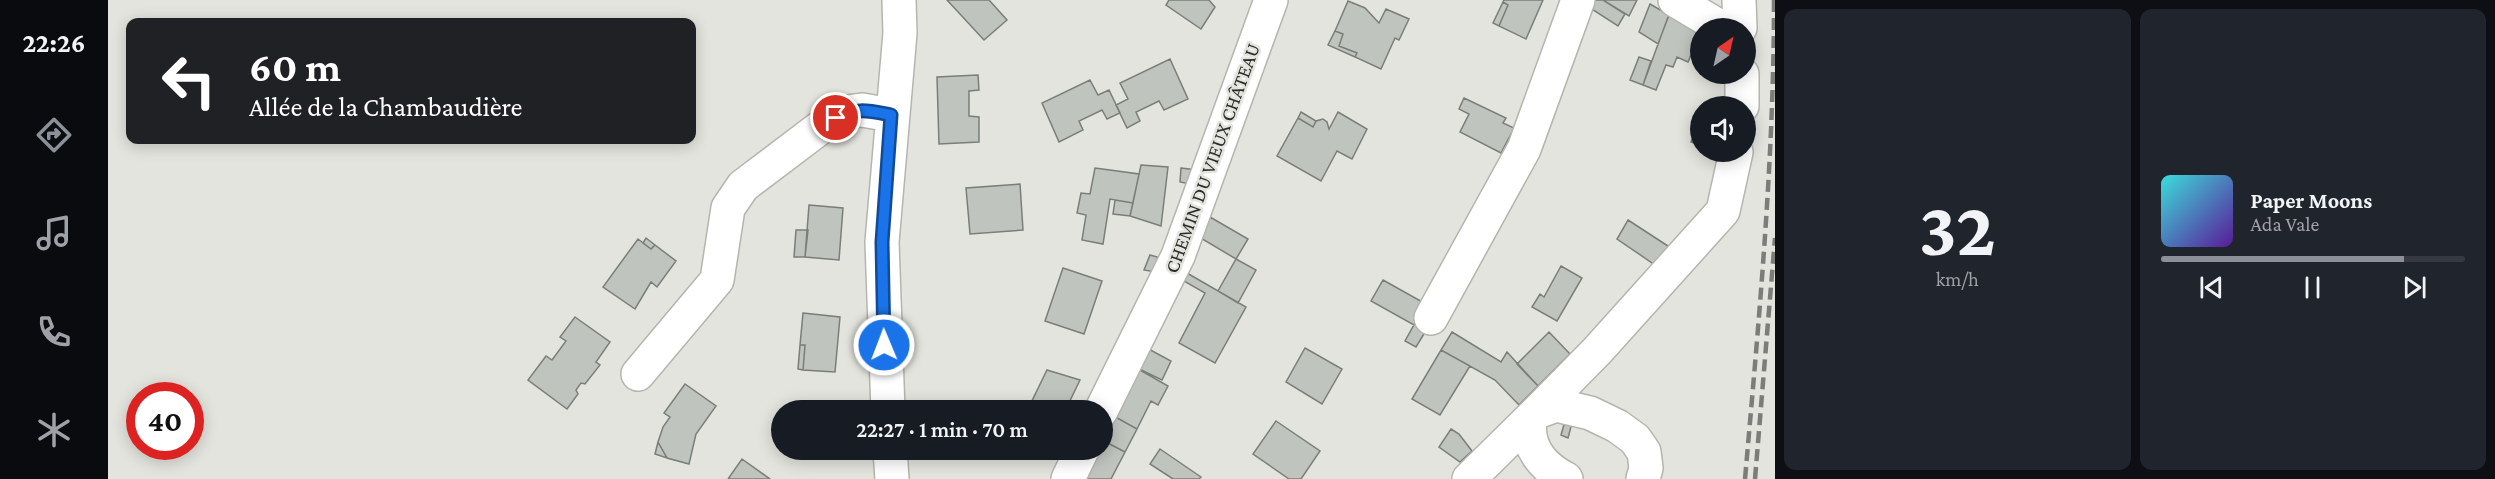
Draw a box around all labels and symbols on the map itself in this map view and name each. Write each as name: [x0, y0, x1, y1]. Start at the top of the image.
north arrow: [1690, 18, 1756, 84]
street label: CHEMIN DU VIEUX CHÂTEAU: [1160, 40, 1264, 276]
pin: [810, 92, 861, 143]
position arrow: [852, 313, 916, 377]
speed limit sign: 40: [126, 382, 204, 460]

